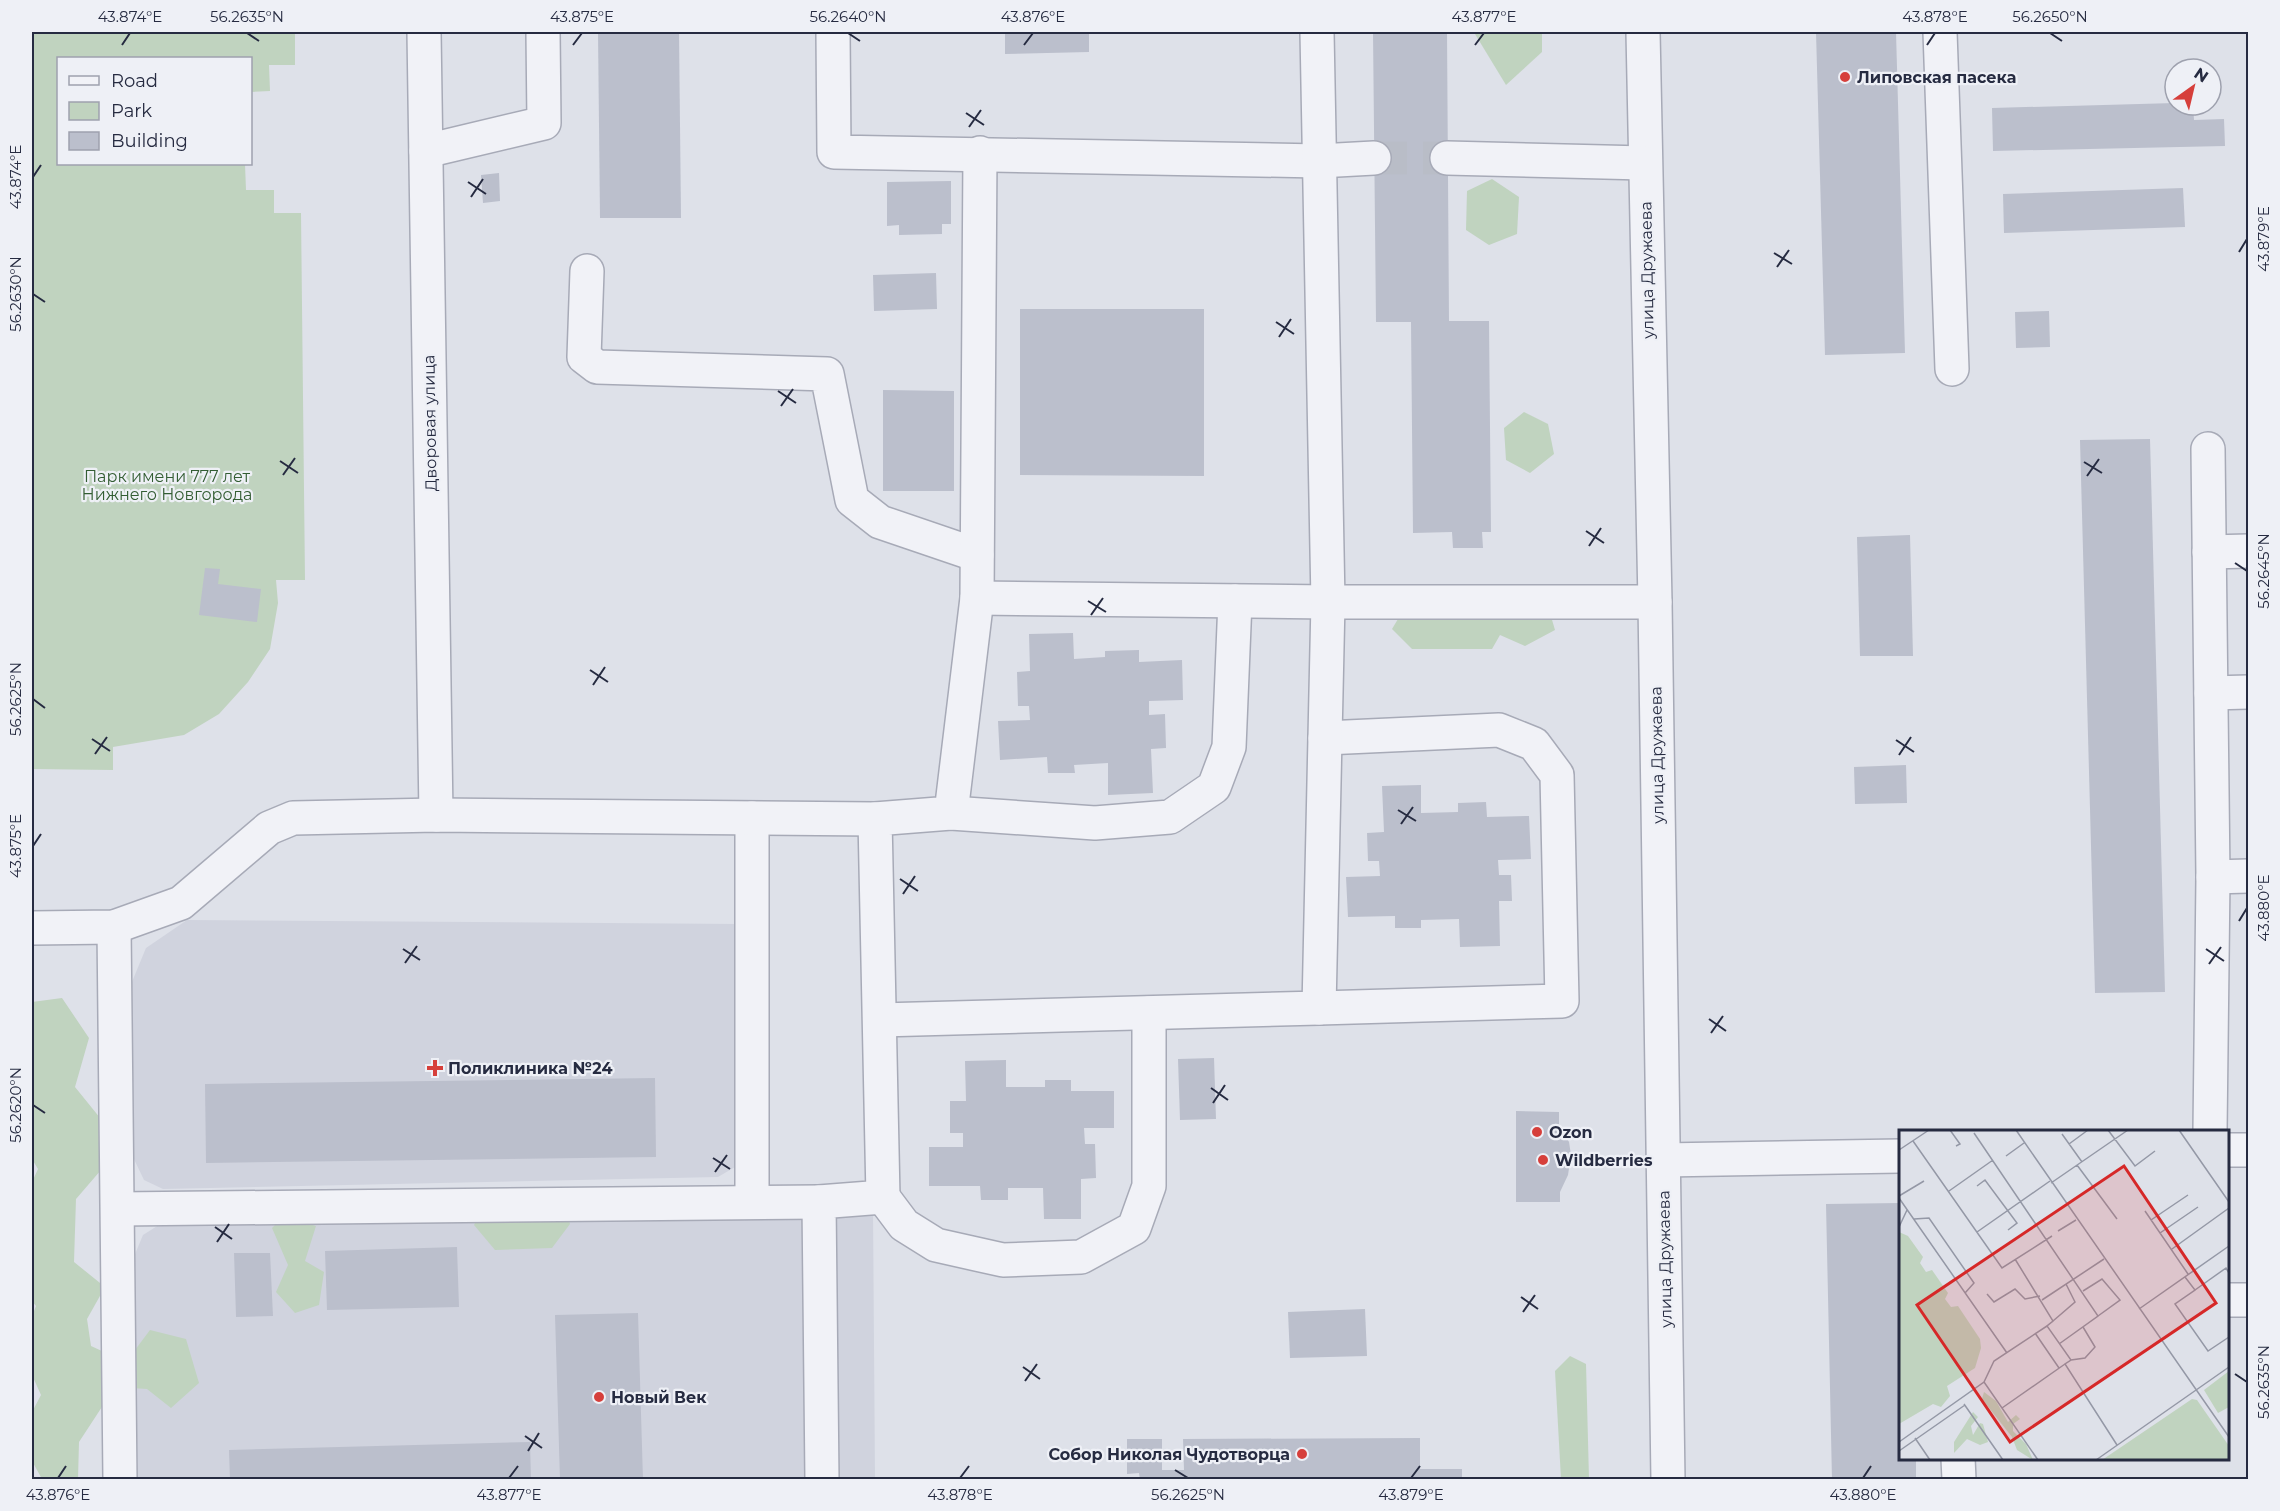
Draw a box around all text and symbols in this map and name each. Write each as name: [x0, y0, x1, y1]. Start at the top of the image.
text: 43.874°E: [98, 7, 162, 26]
text: 56.2635°N: [210, 7, 284, 26]
text: 43.875°E: [550, 7, 614, 26]
text: 56.2640°N: [809, 7, 887, 26]
text: 43.876°E: [1001, 7, 1065, 26]
text: 43.877°E: [1451, 7, 1517, 26]
text: 43.878°E: [1902, 7, 1968, 26]
text: 56.2650°N: [2012, 7, 2088, 26]
legend: [57, 57, 252, 165]
north arrow: [2163, 57, 2223, 117]
text: N: [2190, 63, 2212, 86]
place label: Липовская пасека: [1857, 68, 2016, 87]
text: Road: [111, 70, 158, 92]
marker: Липовская пасека: [1838, 70, 1852, 84]
text: Park: [111, 100, 152, 122]
text: Building: [111, 130, 188, 152]
text: 43.874°E: [6, 145, 25, 209]
street label: улица Дружаева: [1636, 201, 1658, 340]
text: 43.879°E: [2254, 206, 2273, 272]
text: 56.2630°N: [6, 256, 25, 332]
street label: Дворовая улица: [419, 355, 441, 491]
park label: Парк имени 777 лет Нижнего Новгорода: [82, 467, 252, 504]
text: 56.2645°N: [2254, 533, 2273, 609]
text: 56.2625°N: [6, 662, 25, 736]
street label: улица Дружаева: [1646, 686, 1668, 825]
text: 43.875°E: [6, 814, 25, 878]
text: 43.880°E: [2254, 875, 2273, 941]
marker: Поликлиника №24: [426, 1059, 444, 1077]
place label: Поликлиника №24: [448, 1059, 613, 1078]
text: 56.2620°N: [6, 1067, 25, 1143]
place label: Ozon: [1549, 1123, 1593, 1142]
marker: Ozon: [1530, 1125, 1544, 1139]
inset map: [1899, 1130, 2229, 1460]
place label: Wildberries: [1555, 1151, 1653, 1170]
marker: Wildberries: [1536, 1153, 1550, 1167]
street label: улица Дружаева: [1654, 1190, 1676, 1329]
text: 56.2635°N: [2254, 1345, 2273, 1419]
place label: Новый Век: [611, 1388, 707, 1407]
marker: Новый Век: [592, 1390, 606, 1404]
place label: Собор Николая Чудотворца: [1048, 1445, 1290, 1464]
marker: Собор Николая Чудотворца: [1295, 1447, 1309, 1461]
text: 43.876°E: [26, 1485, 90, 1504]
text: 43.877°E: [476, 1485, 542, 1504]
text: 43.878°E: [927, 1485, 993, 1504]
text: 56.2625°N: [1151, 1485, 1225, 1504]
text: 43.879°E: [1378, 1485, 1444, 1504]
text: 43.880°E: [1830, 1485, 1896, 1504]

